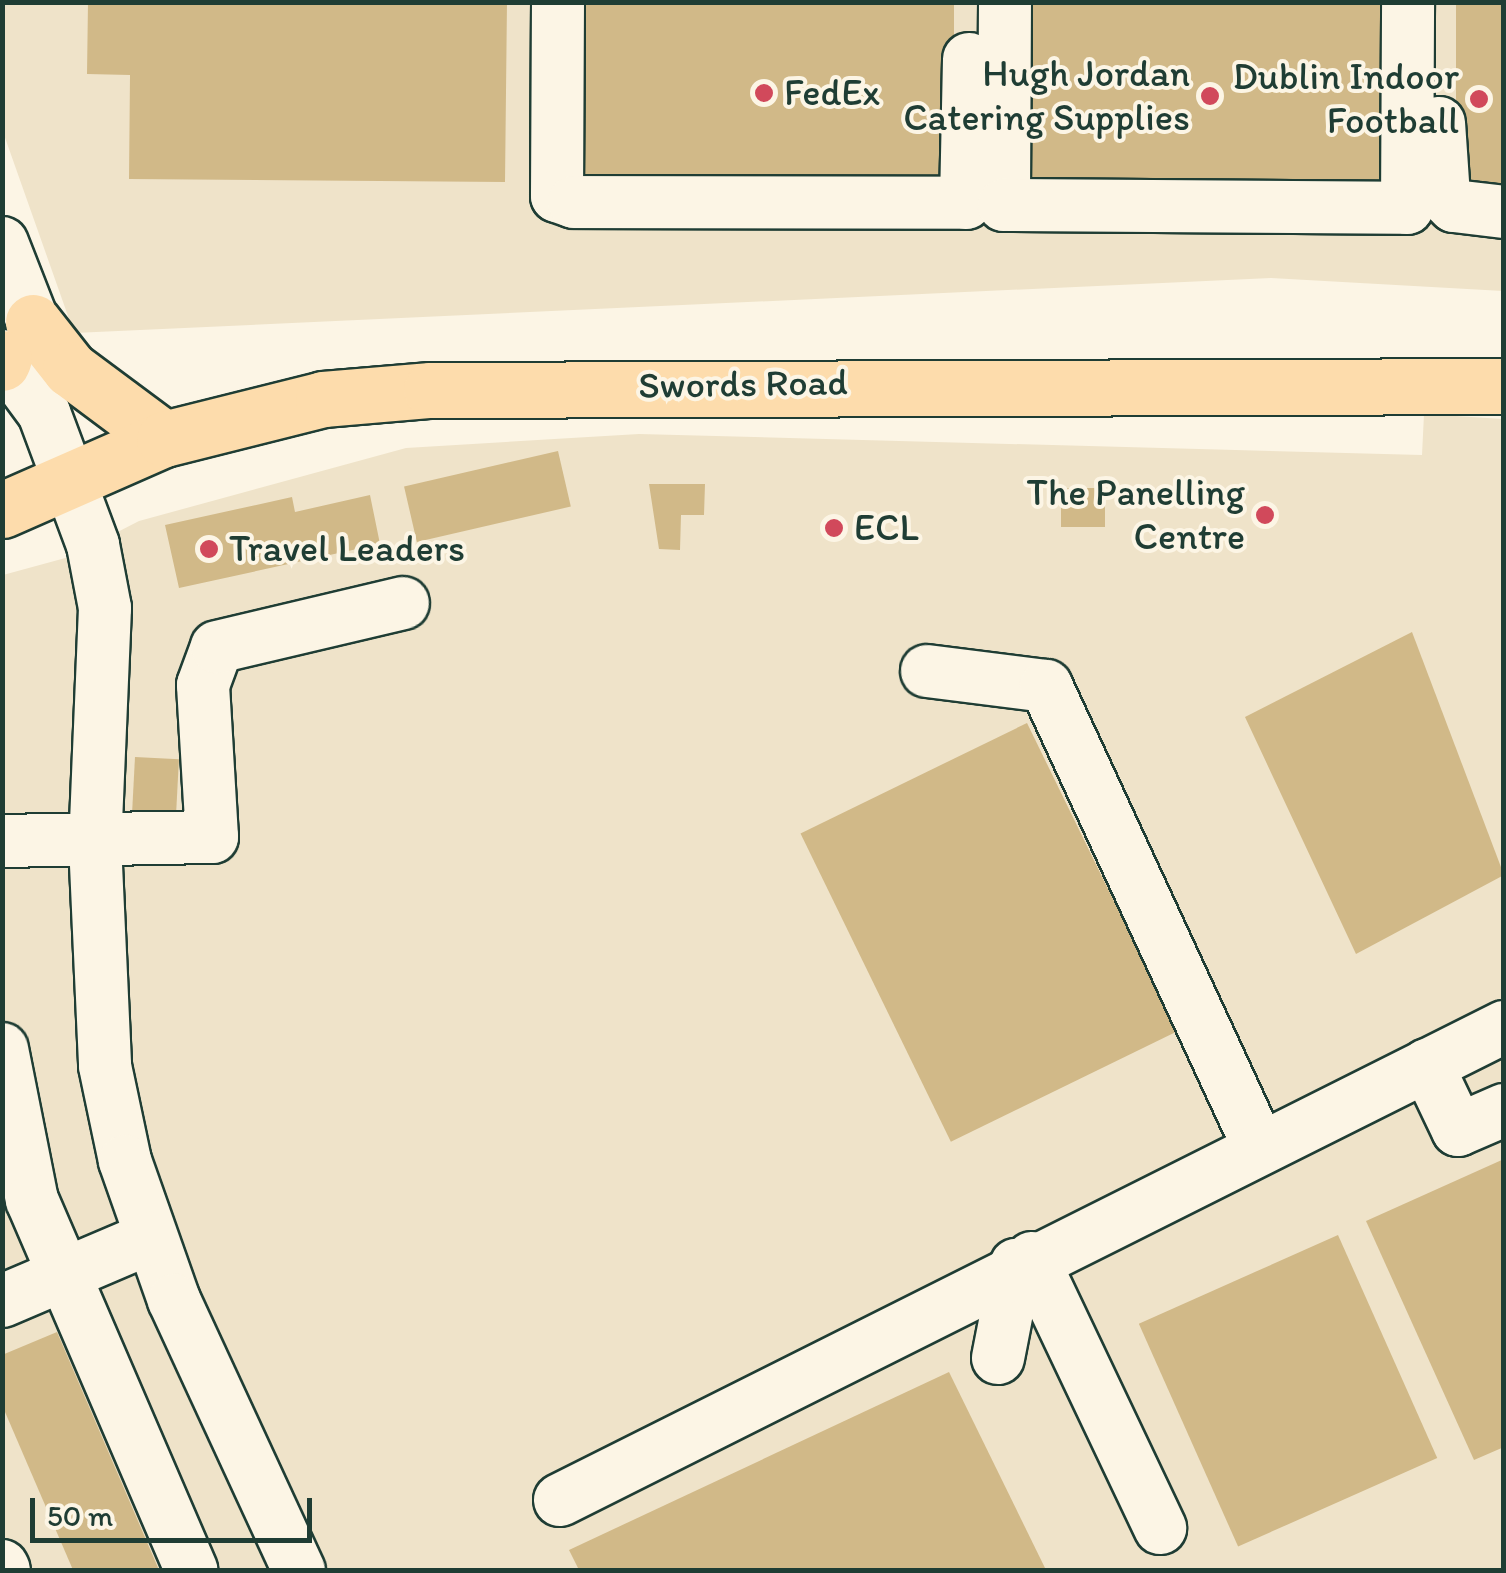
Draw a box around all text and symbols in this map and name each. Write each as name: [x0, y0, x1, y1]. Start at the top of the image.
place label: Hugh Jordan Catering Supplies: [903, 51, 1190, 140]
place label: Dublin Indoor Football: [1233, 54, 1459, 143]
place label: FedEx: [784, 70, 880, 116]
marker: FedEx: [753, 82, 775, 104]
marker: Hugh Jordan Catering Supplies: [1199, 85, 1221, 107]
marker: Dublin Indoor Football: [1468, 88, 1490, 110]
street label: Swords Road: [638, 359, 848, 409]
place label: The Panelling Centre: [1025, 470, 1245, 560]
marker: The Panelling Centre: [1254, 504, 1276, 526]
place label: ECL: [854, 505, 919, 551]
marker: ECL: [823, 517, 845, 539]
place label: Travel Leaders: [229, 526, 464, 572]
marker: Travel Leaders: [198, 538, 220, 560]
scale bar: [35, 1478, 318, 1540]
text: 50 m: [47, 1497, 113, 1534]

